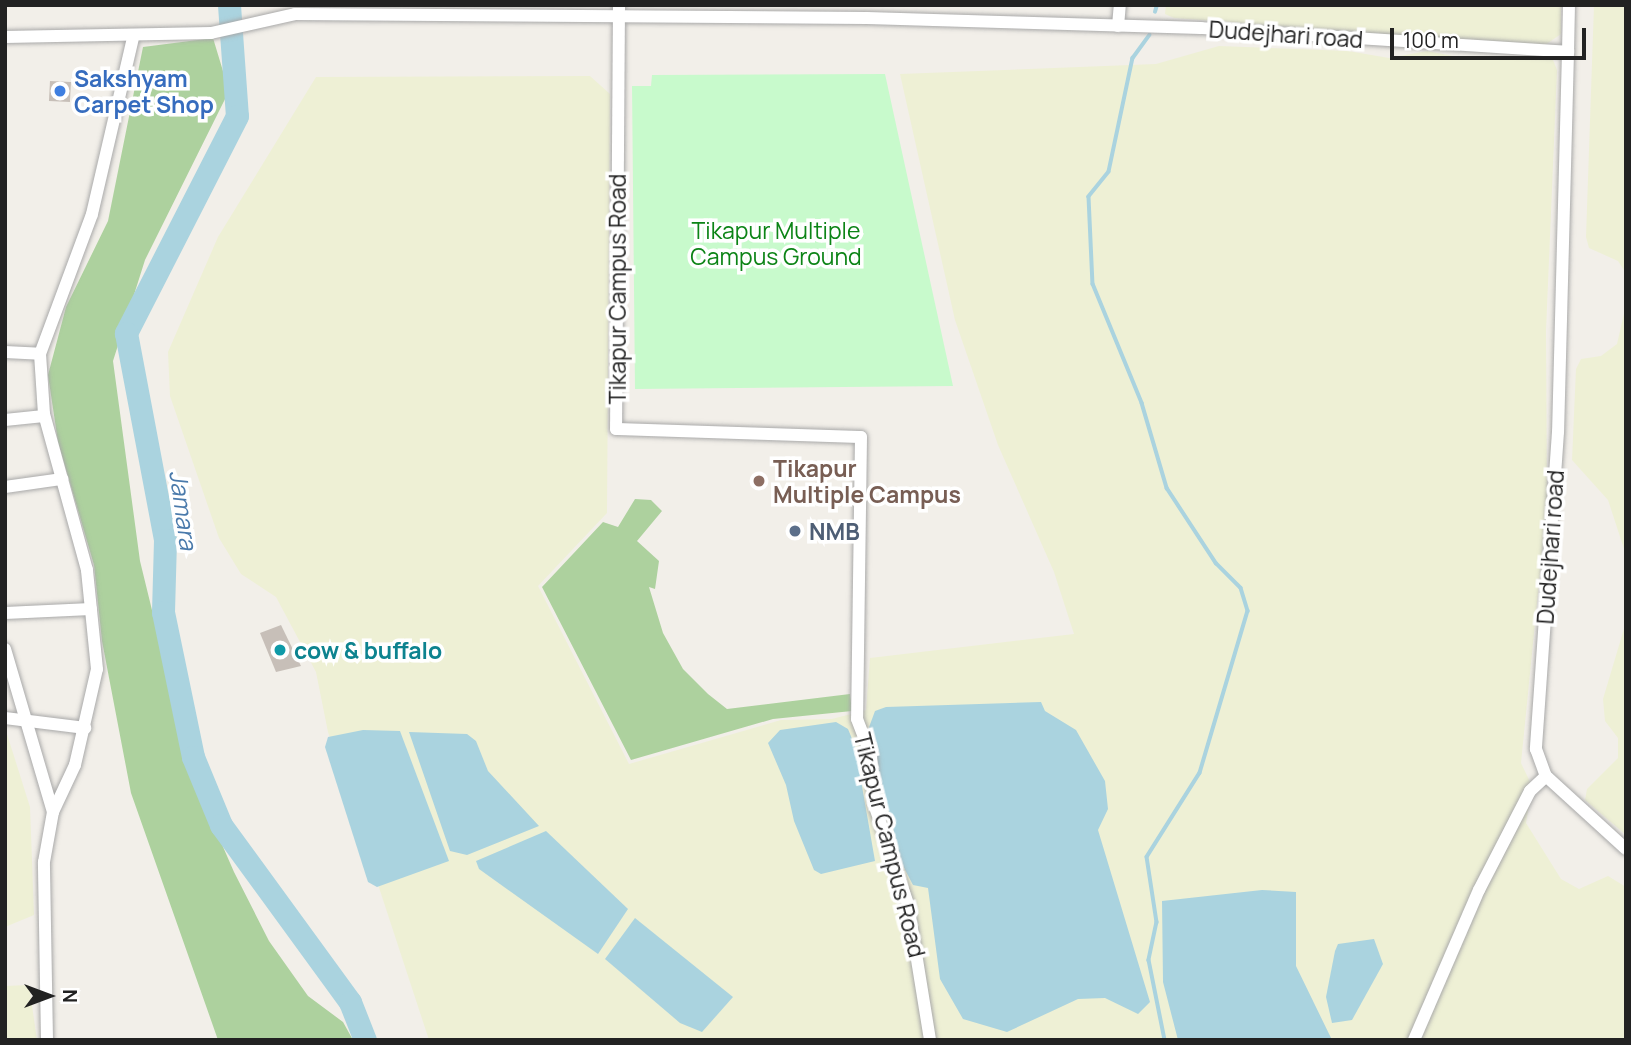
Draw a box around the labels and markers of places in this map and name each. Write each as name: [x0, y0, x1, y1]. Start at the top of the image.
place label: Sakshyam Carpet Shop: [74, 64, 214, 118]
marker: Sakshyam Carpet Shop: [52, 83, 68, 99]
place label: Tikapur Multiple Campus: [773, 454, 961, 508]
marker: Tikapur Multiple Campus: [751, 473, 767, 489]
place label: NMB: [809, 517, 860, 545]
marker: NMB: [787, 523, 803, 539]
place label: cow & buffalo: [294, 636, 442, 664]
marker: cow & buffalo: [272, 642, 288, 658]

